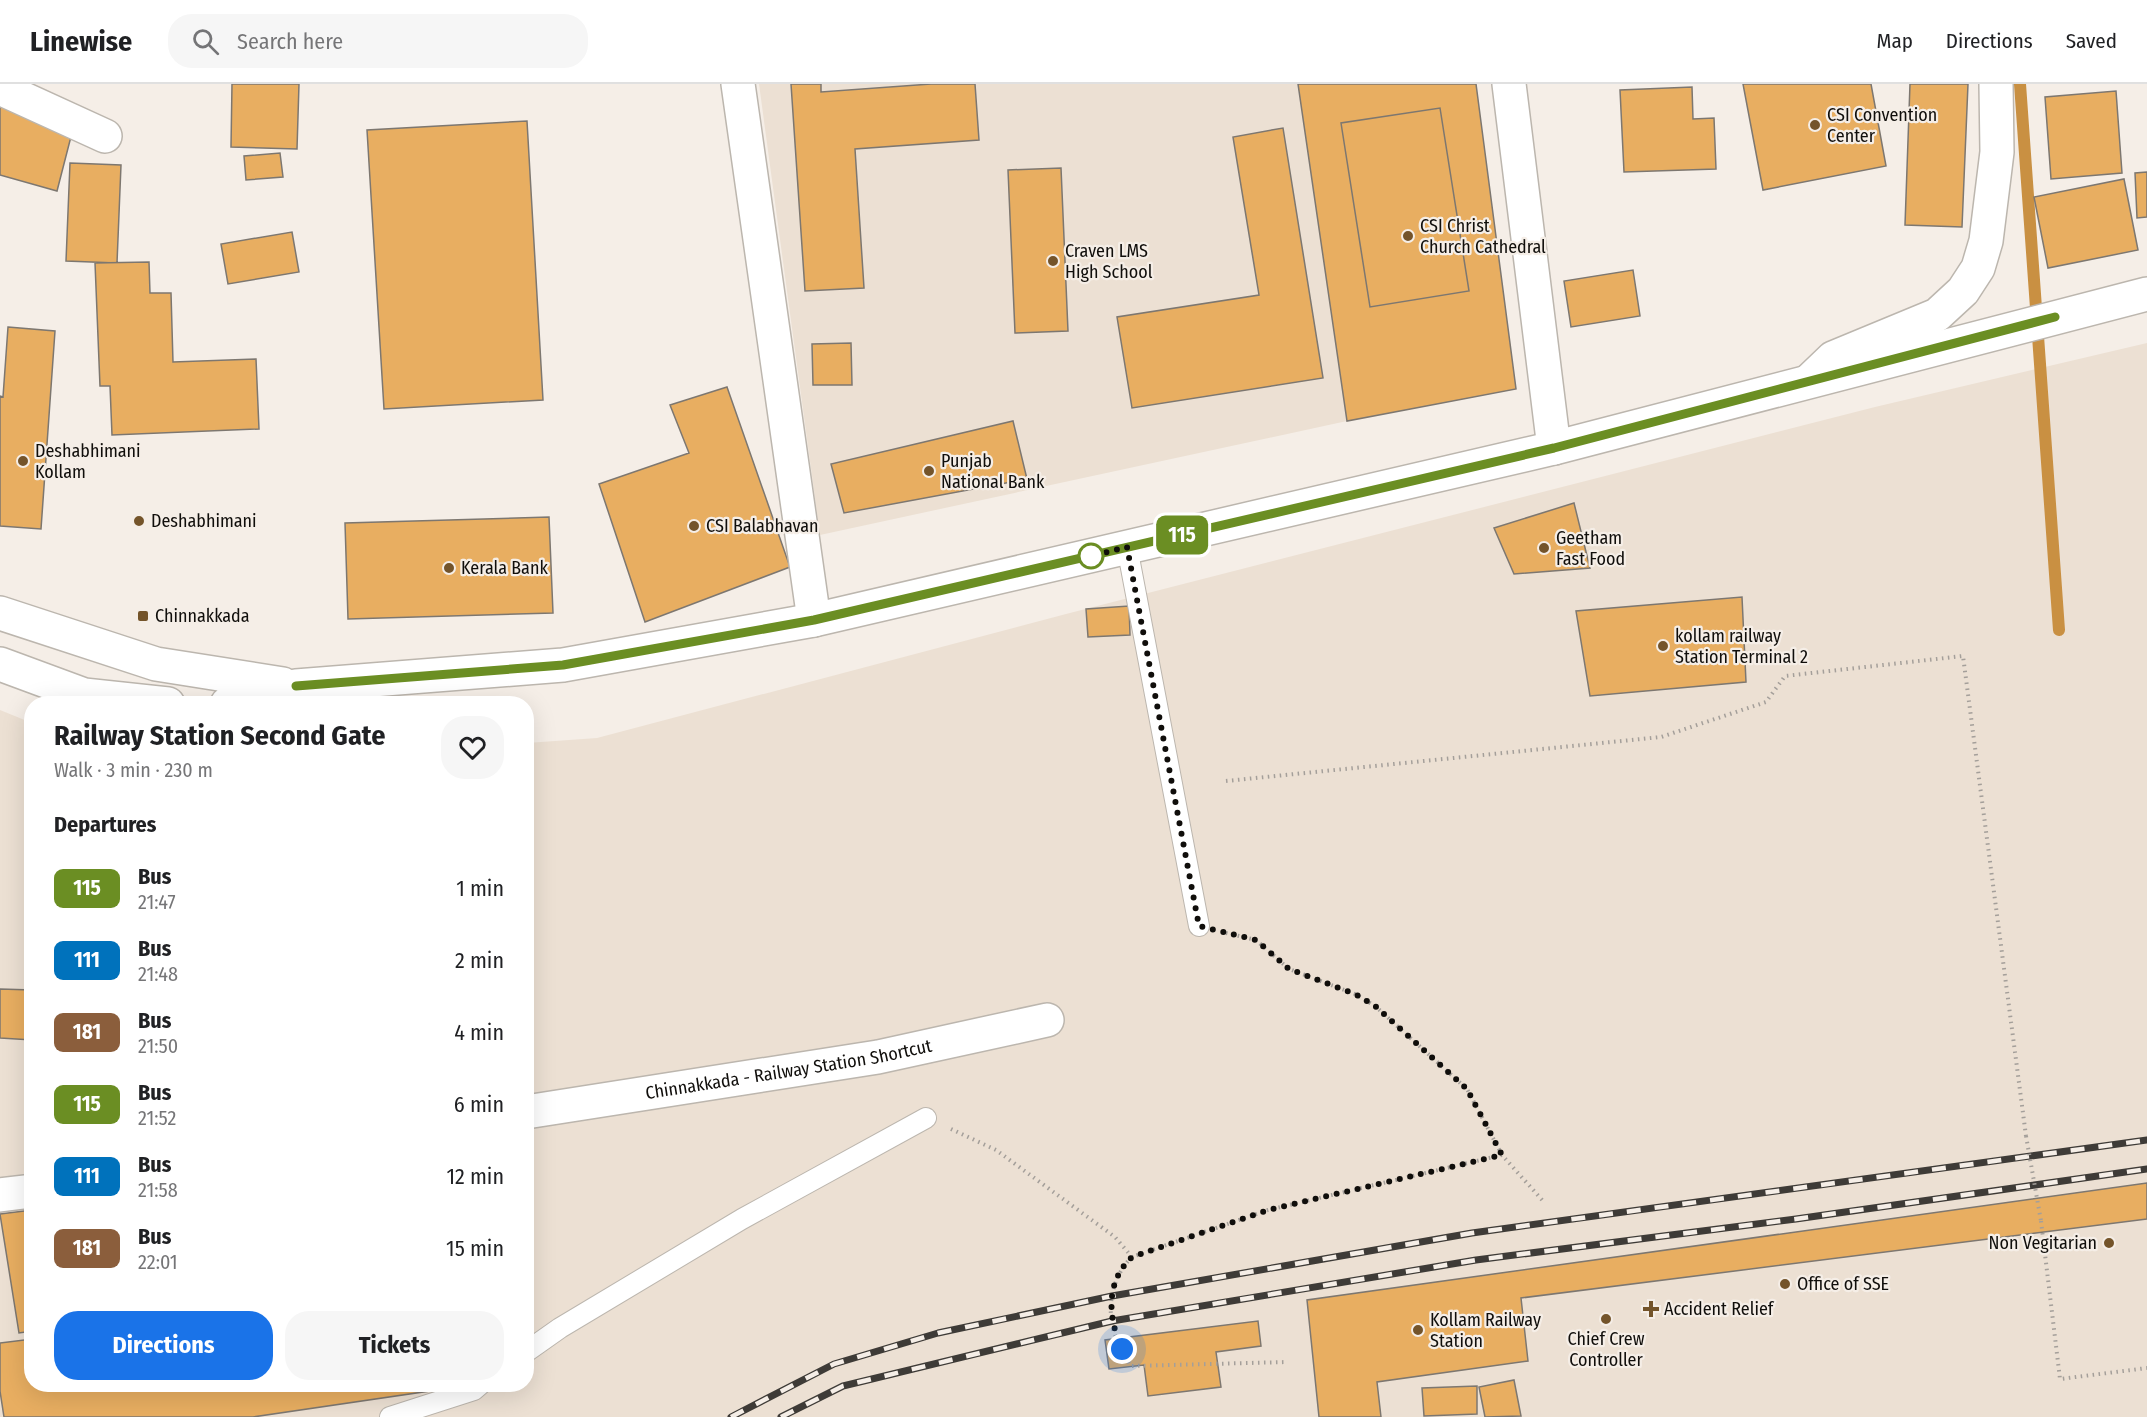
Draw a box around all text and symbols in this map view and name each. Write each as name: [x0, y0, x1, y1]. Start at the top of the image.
search box: [168, 14, 588, 68]
text: Linewise: [30, 25, 132, 58]
icon: search: [189, 25, 222, 58]
text: Search here: [237, 28, 343, 55]
text: Map: [1876, 28, 1913, 54]
text: Directions: [1946, 28, 2033, 54]
text: Saved: [2066, 28, 2117, 54]
place label: CSI Convention Center: [1827, 104, 1937, 147]
marker: CSI Convention Center: [1808, 118, 1822, 132]
place label: CSI Christ Church Cathedral: [1420, 215, 1546, 258]
marker: CSI Christ Church Cathedral: [1401, 229, 1415, 243]
place label: Craven LMS High School: [1065, 240, 1153, 283]
marker: Craven LMS High School: [1046, 254, 1060, 268]
place label: Deshabhimani Kollam: [35, 440, 141, 483]
place label: Punjab National Bank: [941, 450, 1045, 493]
marker: Deshabhimani Kollam: [16, 454, 30, 468]
marker: Punjab National Bank: [922, 464, 936, 478]
place label: Deshabhimani: [151, 510, 257, 532]
marker: Deshabhimani: [132, 514, 146, 528]
place label: CSI Balabhavan: [706, 515, 819, 537]
line badge: 115: [1148, 516, 1216, 554]
marker: CSI Balabhavan: [687, 519, 701, 533]
text: 115: [1168, 522, 1196, 548]
place label: Geetham Fast Food: [1556, 527, 1625, 570]
marker: Geetham Fast Food: [1537, 541, 1551, 555]
unlabelled marker: [1078, 543, 1104, 569]
place label: Kerala Bank: [461, 557, 548, 579]
marker: Kerala Bank: [442, 561, 456, 575]
place label: Chinnakkada: [155, 605, 250, 627]
marker: Chinnakkada: [136, 609, 150, 623]
place label: kollam railway Station Terminal 2: [1675, 625, 1808, 668]
marker: kollam railway Station Terminal 2: [1656, 639, 1670, 653]
button: heart: [441, 716, 504, 779]
text: Railway Station Second Gate: [54, 719, 385, 752]
text: Walk · 3 min · 230 m: [54, 758, 213, 782]
text: Departures: [54, 811, 156, 838]
text: Bus: [138, 863, 171, 890]
text: 115: [73, 875, 101, 901]
text: 1 min: [456, 875, 504, 902]
text: 21:47: [138, 890, 176, 914]
text: Bus: [138, 935, 171, 962]
text: 111: [74, 947, 100, 973]
text: 2 min: [455, 947, 504, 974]
text: 21:48: [138, 962, 178, 986]
text: Bus: [138, 1007, 171, 1034]
text: 181: [73, 1019, 101, 1045]
text: 4 min: [454, 1019, 504, 1046]
text: 21:50: [138, 1034, 178, 1058]
street label: Chinnakkada - Railway Station Shortcut: [644, 1035, 934, 1104]
text: Bus: [138, 1079, 171, 1106]
text: 115: [73, 1091, 101, 1117]
text: 6 min: [454, 1091, 504, 1118]
text: 21:52: [138, 1106, 176, 1130]
text: Bus: [138, 1151, 171, 1178]
text: 111: [74, 1163, 100, 1189]
text: 12 min: [446, 1163, 504, 1190]
text: 21:58: [138, 1178, 178, 1202]
text: Bus: [138, 1223, 171, 1250]
place label: Non Vegitarian: [1989, 1232, 2097, 1254]
text: 181: [73, 1235, 101, 1261]
text: 15 min: [446, 1235, 504, 1262]
marker: Non Vegitarian: [2102, 1236, 2116, 1250]
text: 22:01: [138, 1250, 178, 1274]
place label: Office of SSE: [1797, 1273, 1889, 1295]
marker: Office of SSE: [1778, 1277, 1792, 1291]
place label: Accident Relief: [1664, 1298, 1775, 1320]
marker: Accident Relief: [1642, 1300, 1660, 1318]
place label: Kollam Railway Station: [1430, 1309, 1541, 1352]
button: Directions: [54, 1311, 273, 1380]
button: Tickets: [285, 1311, 504, 1380]
marker: Chief Crew Controller: [1599, 1312, 1613, 1326]
marker: Kollam Railway Station: [1411, 1323, 1425, 1337]
place label: Chief Crew Controller: [1568, 1328, 1645, 1371]
your location: [1107, 1334, 1137, 1364]

